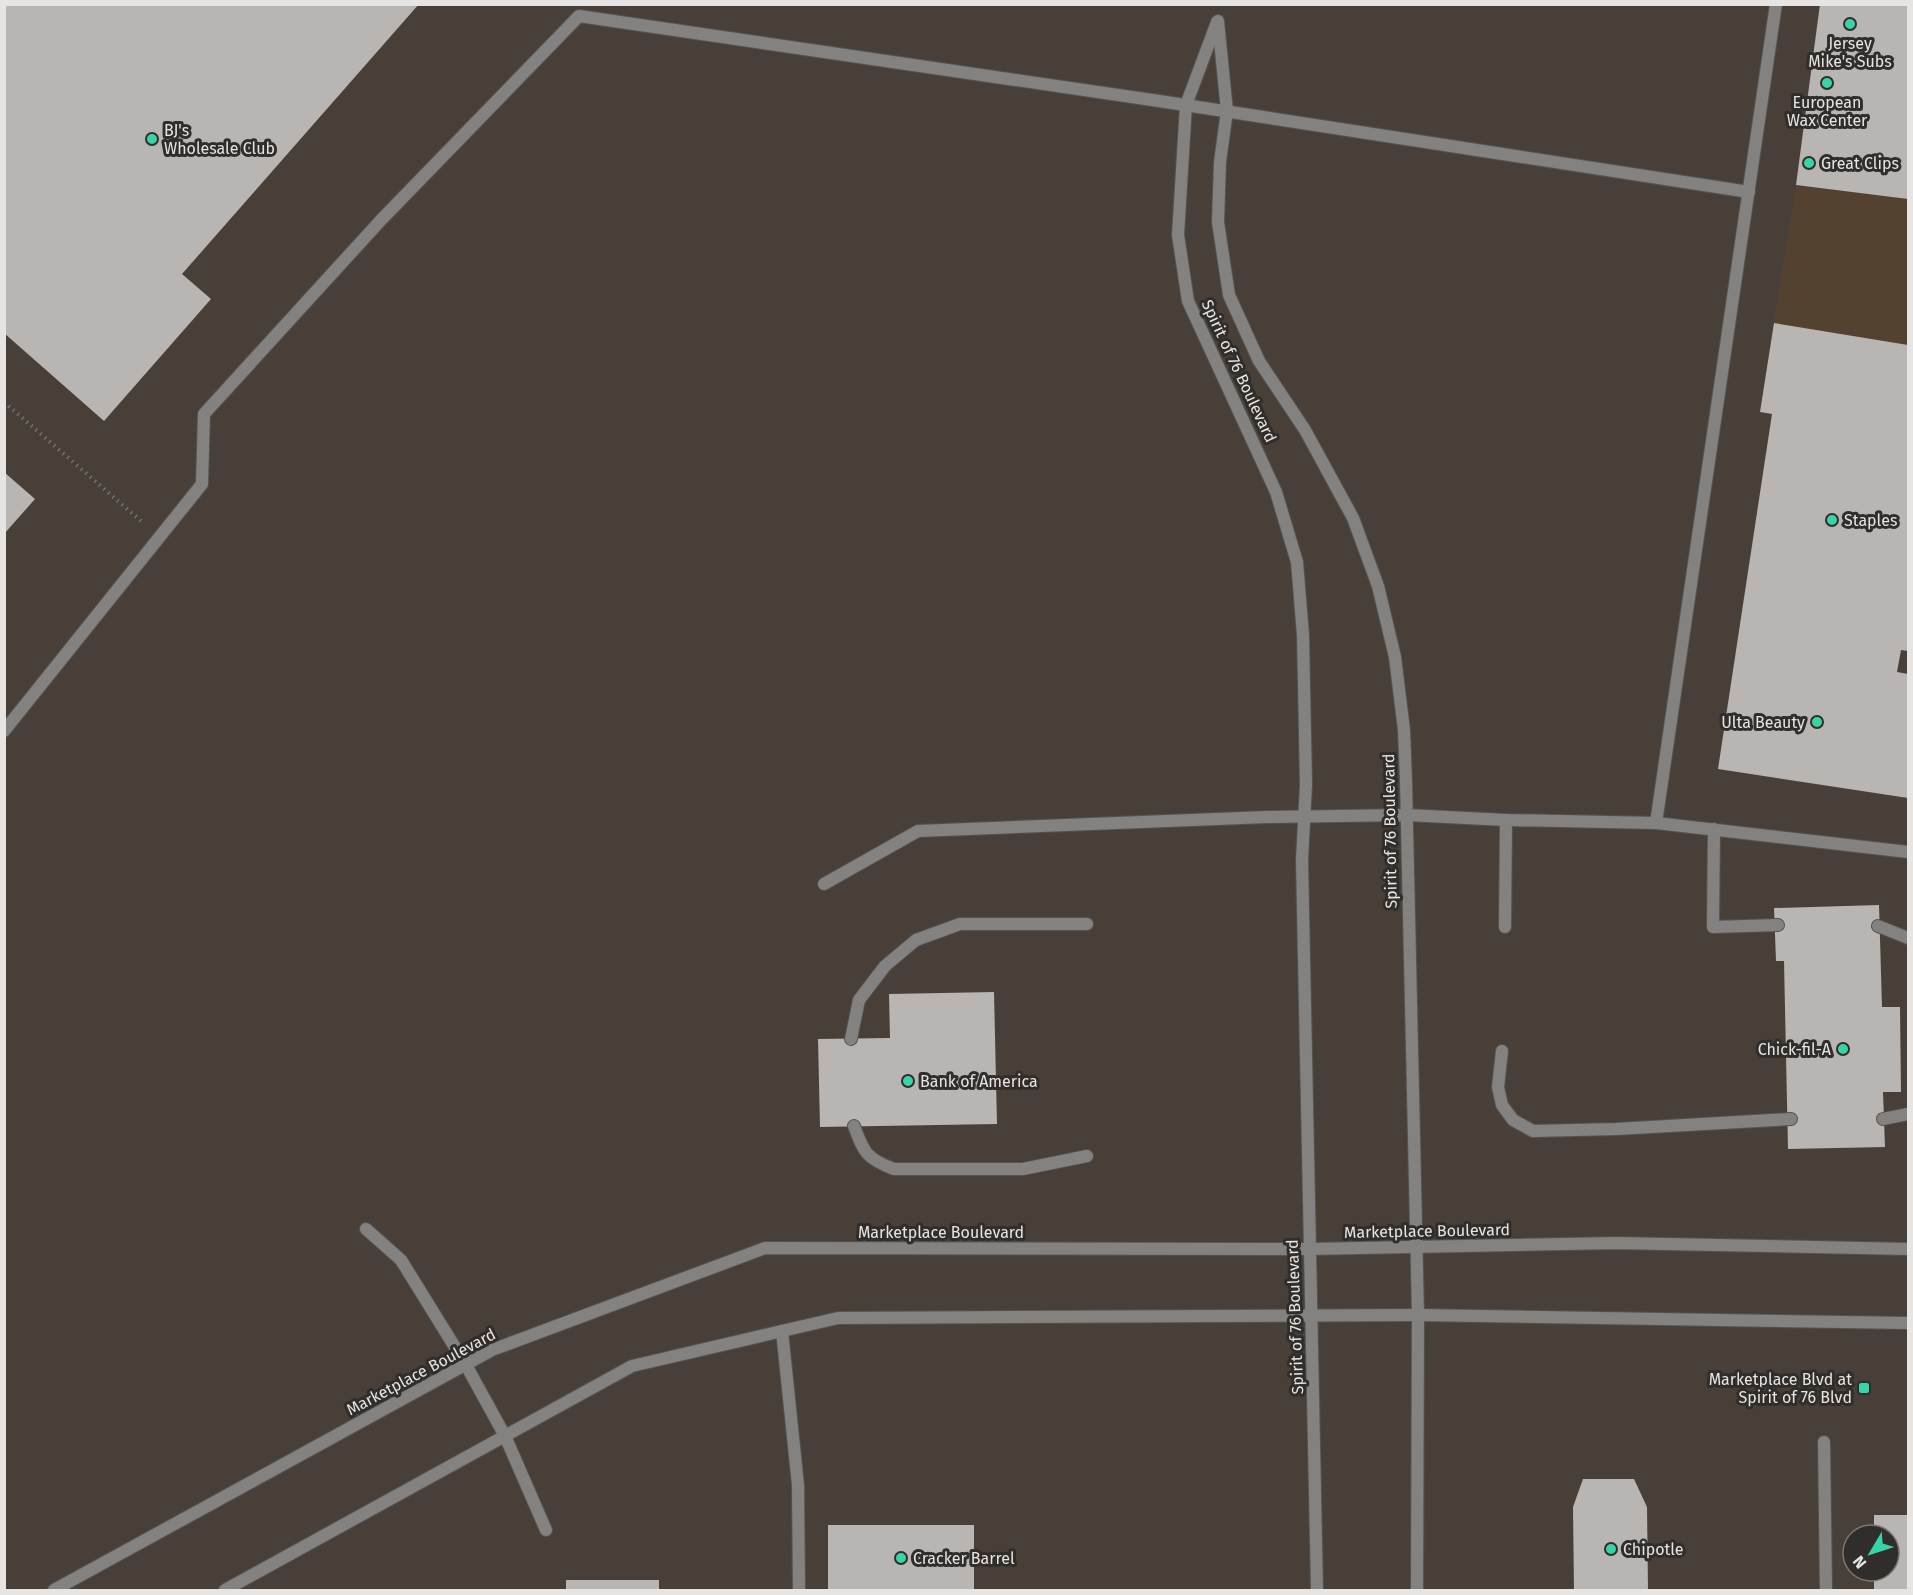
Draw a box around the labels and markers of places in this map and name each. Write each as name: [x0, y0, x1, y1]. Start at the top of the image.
marker: Jersey Mike's Subs: [1843, 17, 1857, 31]
place label: Jersey Mike's Subs: [1808, 34, 1892, 71]
marker: European Wax Center: [1820, 76, 1834, 90]
place label: European Wax Center: [1787, 93, 1868, 130]
place label: BJ's Wholesale Club: [164, 121, 275, 158]
marker: BJ's Wholesale Club: [145, 132, 159, 146]
place label: Great Clips: [1821, 154, 1899, 173]
marker: Great Clips: [1802, 156, 1816, 170]
place label: Staples: [1844, 511, 1897, 530]
marker: Staples: [1825, 513, 1839, 527]
place label: Ulta Beauty: [1721, 713, 1805, 732]
marker: Ulta Beauty: [1810, 715, 1824, 729]
place label: Chick-fil-A: [1758, 1040, 1832, 1059]
marker: Chick-fil-A: [1836, 1042, 1850, 1056]
place label: Bank of America: [920, 1072, 1038, 1091]
marker: Bank of America: [901, 1074, 915, 1088]
place label: Marketplace Blvd at Spirit of 76 Blvd: [1709, 1370, 1852, 1407]
marker: Marketplace Blvd at Spirit of 76 Blvd: [1857, 1381, 1871, 1395]
place label: Chipotle: [1623, 1540, 1683, 1559]
marker: Chipotle: [1604, 1542, 1618, 1556]
place label: Cracker Barrel: [913, 1549, 1015, 1568]
marker: Cracker Barrel: [894, 1551, 908, 1565]

